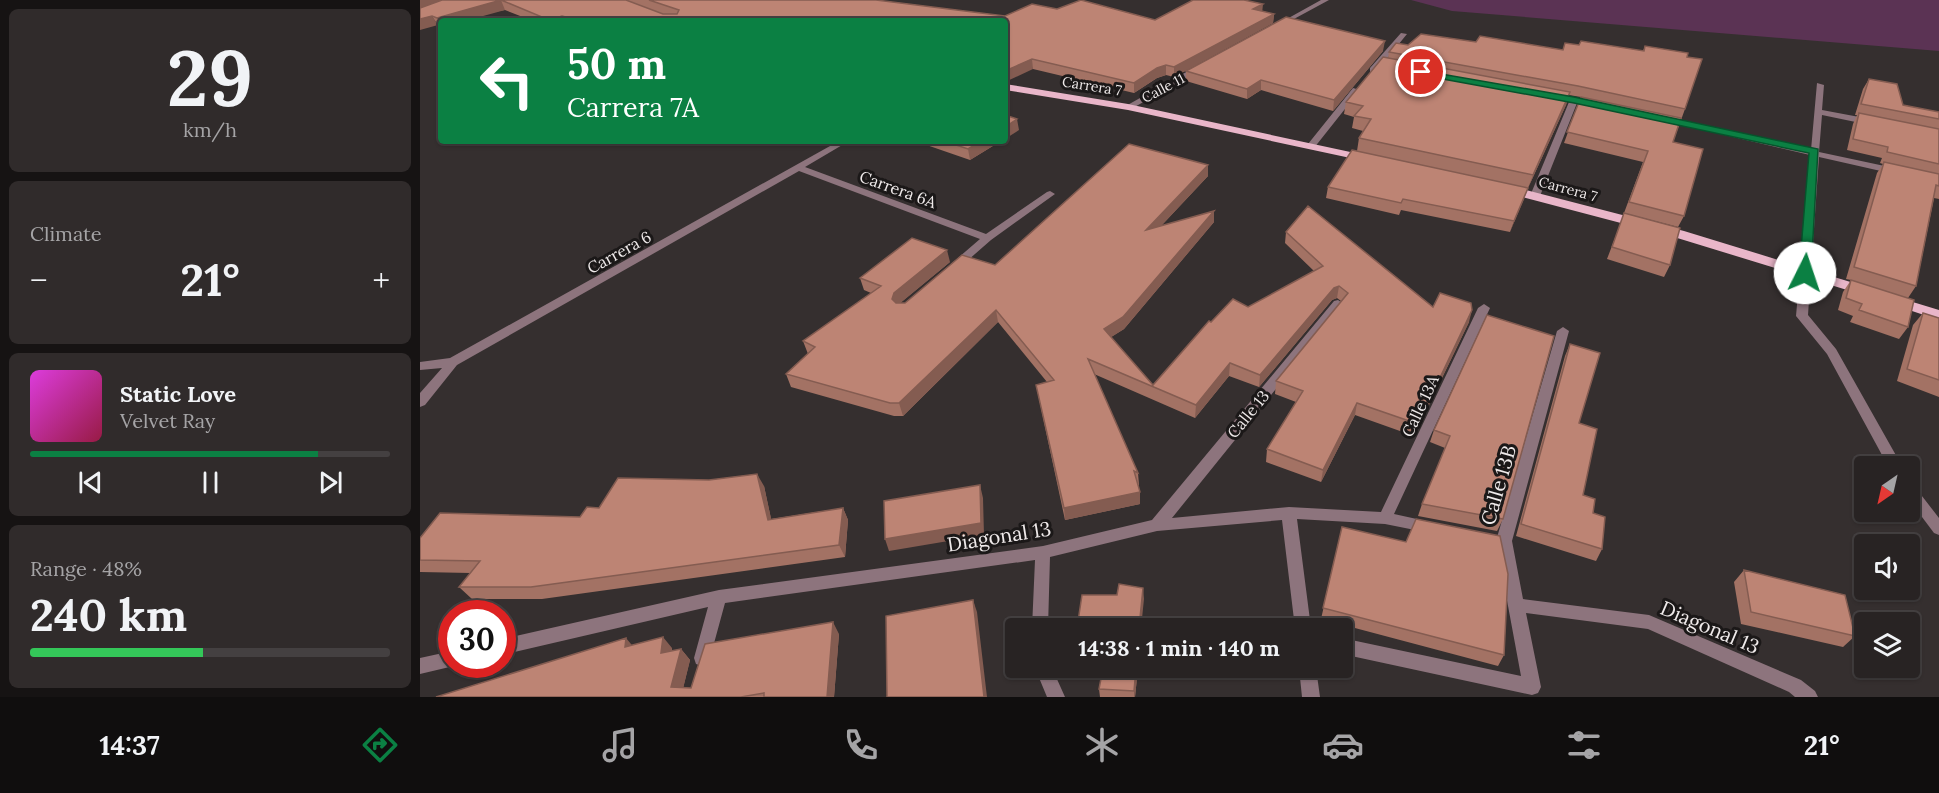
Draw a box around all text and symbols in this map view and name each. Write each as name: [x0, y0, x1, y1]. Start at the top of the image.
text: 29: [167, 28, 253, 127]
text: 50 m: [567, 37, 666, 91]
icon: left: [468, 42, 546, 120]
pin: [1395, 46, 1446, 97]
icon: arrive: [1404, 55, 1437, 88]
street label: Calle 11: [1138, 69, 1188, 107]
street label: Carrera 7: [1061, 72, 1124, 100]
text: Carrera 7A: [567, 90, 699, 124]
text: km/h: [183, 117, 237, 142]
street label: Carrera 6A: [857, 166, 940, 212]
street label: Carrera 7: [1537, 173, 1600, 206]
text: Climate: [30, 221, 102, 246]
street label: Carrera 6: [583, 226, 655, 278]
position arrow: [1773, 241, 1837, 305]
text: 21°: [180, 251, 240, 308]
text: −: [30, 259, 48, 301]
text: +: [372, 259, 390, 301]
street label: Calle 13A: [1397, 371, 1443, 440]
text: Static Love: [120, 380, 236, 408]
street label: Calle 13: [1223, 386, 1273, 442]
text: Velvet Ray: [120, 408, 215, 433]
street label: Calle 13B: [1475, 442, 1521, 528]
north arrow: [1854, 456, 1920, 522]
map controls: [1854, 456, 1920, 678]
icon: previous: [74, 466, 107, 499]
icon: pause: [194, 466, 227, 499]
icon: next: [314, 466, 347, 499]
street label: Diagonal 13: [945, 515, 1053, 557]
button: sound: [1854, 534, 1920, 600]
text: Range · 48%: [30, 556, 142, 581]
text: 240 km: [30, 586, 187, 643]
street label: Diagonal 13: [1657, 595, 1763, 659]
speed limit sign: 30: [438, 600, 516, 678]
button: layers: [1854, 612, 1920, 678]
text: 14:38 · 1 min · 140 m: [1078, 634, 1280, 662]
icon: directions: [359, 724, 401, 766]
icon: music: [599, 724, 641, 766]
icon: phone: [840, 724, 882, 766]
icon: climate: [1081, 724, 1123, 766]
icon: car: [1322, 724, 1364, 766]
icon: filters: [1563, 724, 1605, 766]
text: 14:37: [99, 728, 160, 762]
text: 21°: [1804, 728, 1840, 762]

